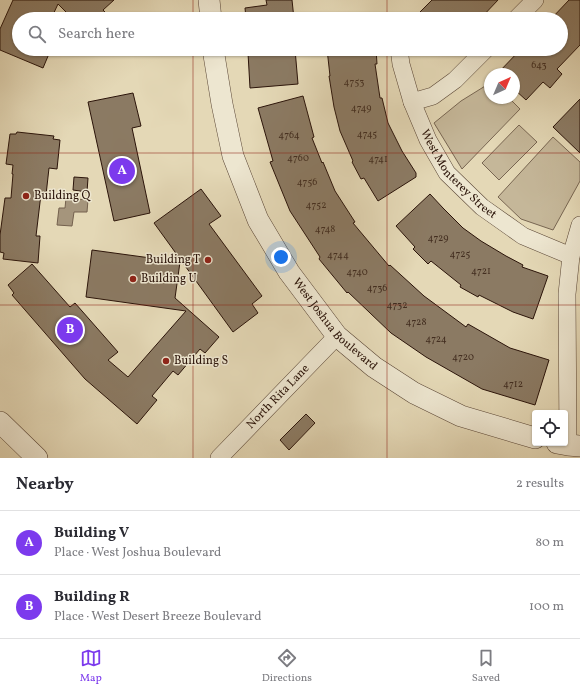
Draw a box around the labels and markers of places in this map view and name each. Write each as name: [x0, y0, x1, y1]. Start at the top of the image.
pin: A: [109, 156, 135, 186]
place label: Building Q: [34, 188, 92, 204]
marker: Building Q: [21, 191, 31, 201]
place label: Building T: [146, 252, 200, 268]
marker: Building T: [203, 255, 213, 265]
place label: Building U: [141, 271, 197, 287]
marker: Building U: [128, 274, 138, 284]
pin: B: [57, 315, 83, 345]
place label: Building S: [174, 353, 228, 369]
marker: Building S: [161, 356, 171, 366]

